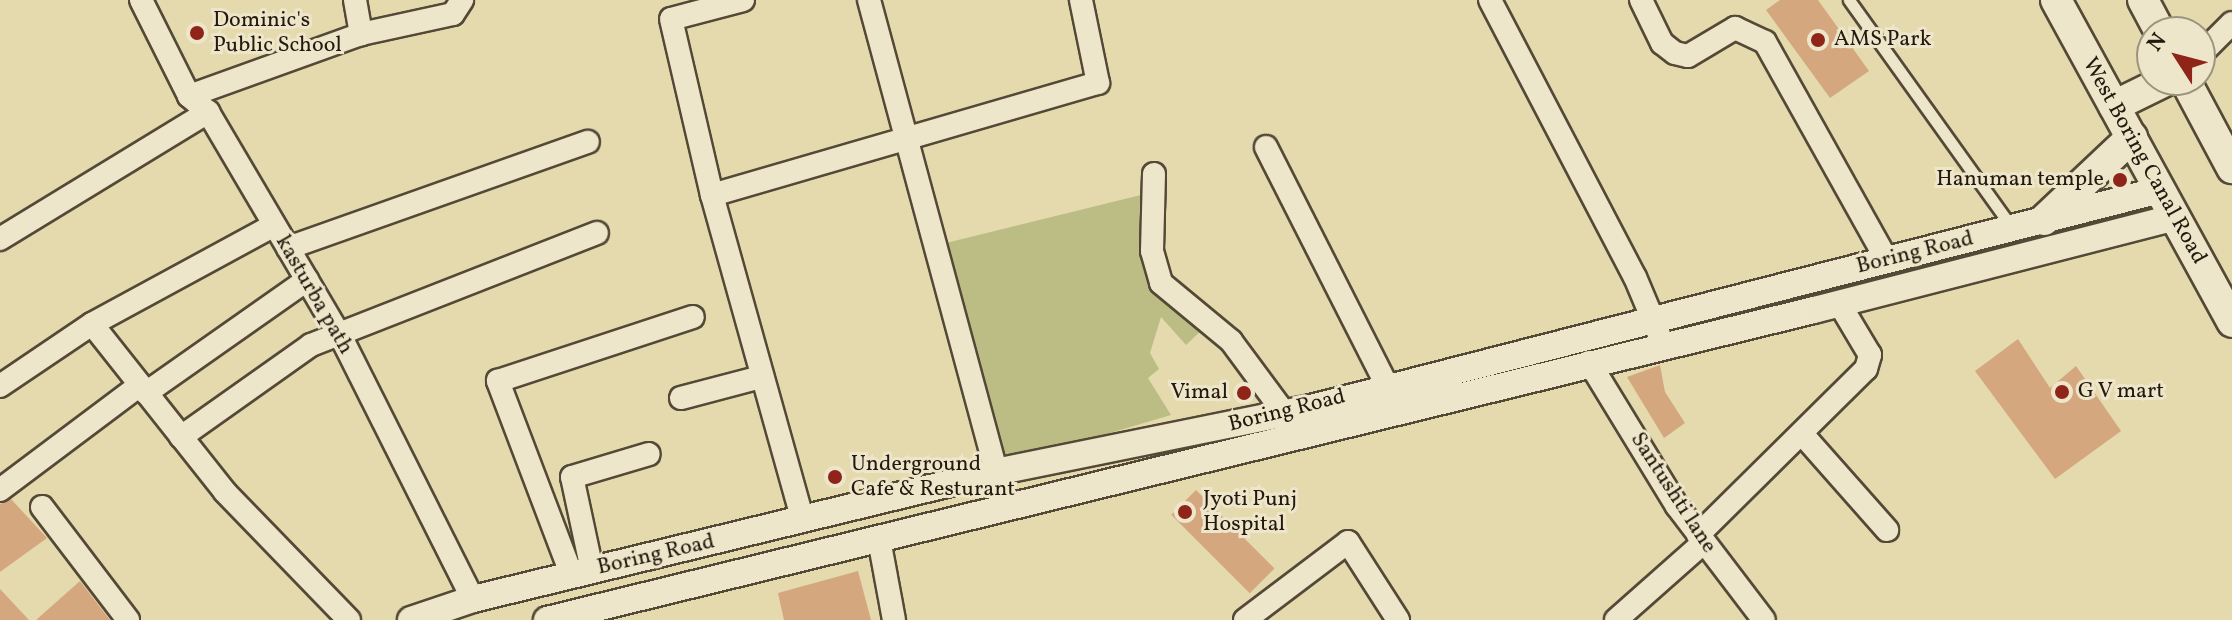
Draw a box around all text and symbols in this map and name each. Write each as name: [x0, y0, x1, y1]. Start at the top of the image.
place label: Dominic's Public School: [213, 7, 342, 58]
north arrow: [2136, 16, 2216, 96]
marker: Dominic's Public School: [188, 24, 206, 42]
place label: AMS Park: [1834, 27, 1931, 53]
text: N: [2141, 27, 2175, 58]
marker: AMS Park: [1809, 31, 1827, 49]
street label: West Boring Canal Road: [2076, 53, 2212, 269]
place label: Hanuman temple: [1936, 167, 2104, 193]
marker: Hanuman temple: [2111, 171, 2129, 189]
street label: Boring Road: [1854, 226, 1976, 280]
street label: kasturba path: [269, 231, 359, 359]
place label: G V mart: [2078, 379, 2165, 405]
place label: Vimal: [1170, 380, 1228, 406]
marker: G V mart: [2053, 383, 2071, 401]
street label: Boring Road: [1226, 384, 1348, 438]
marker: Vimal: [1235, 384, 1253, 402]
street label: Santushti lane: [1624, 428, 1722, 558]
place label: Underground Cafe & Resturant: [851, 451, 1015, 502]
marker: Underground Cafe & Resturant: [826, 468, 844, 486]
place label: Jyoti Punj Hospital: [1203, 486, 1297, 538]
marker: Jyoti Punj Hospital: [1174, 501, 1196, 523]
street label: Boring Road: [595, 529, 717, 581]

